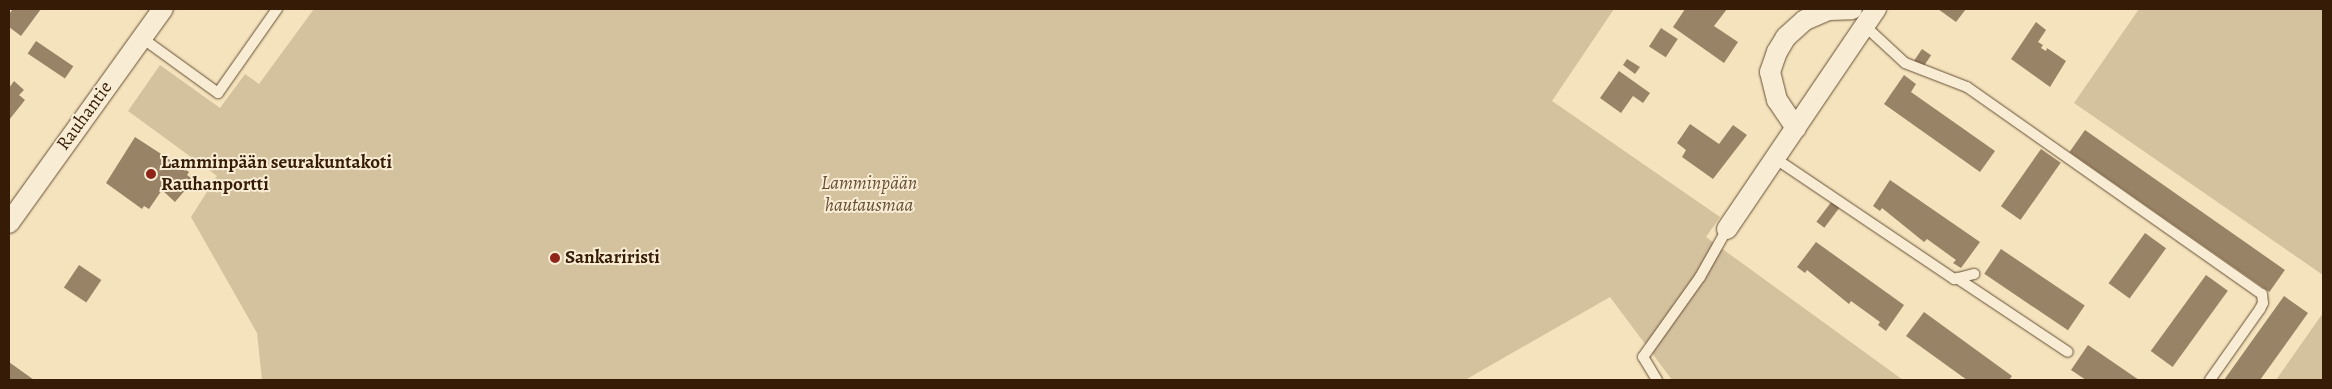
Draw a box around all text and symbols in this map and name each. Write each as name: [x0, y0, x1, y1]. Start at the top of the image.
street label: Rauhantie: [52, 77, 118, 155]
place label: Lamminpään seurakuntakoti Rauhanportti: [161, 152, 392, 196]
marker: Lamminpään seurakuntakoti Rauhanportti: [145, 168, 157, 180]
park label: Lamminpään hautausmaa: [821, 173, 917, 217]
place label: Sankariristi: [565, 247, 660, 269]
marker: Sankariristi: [549, 252, 561, 264]

